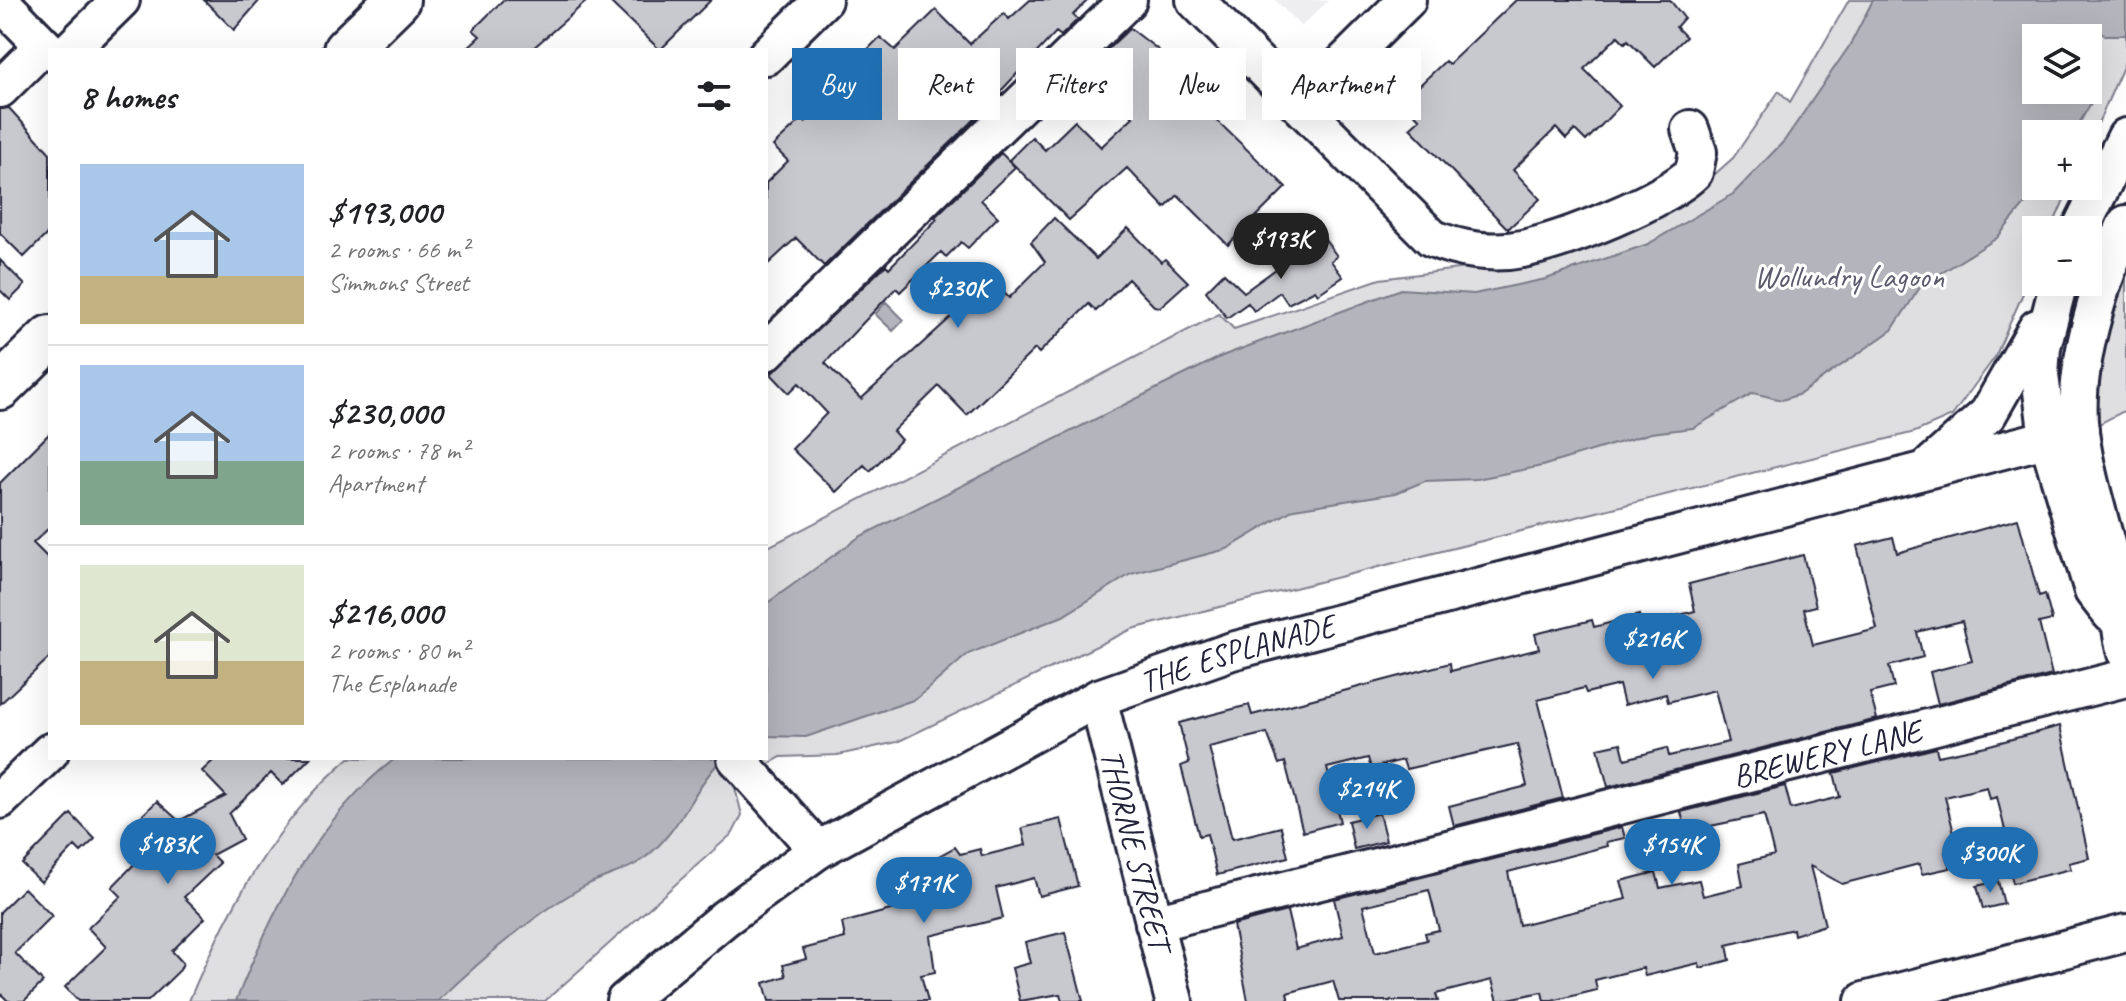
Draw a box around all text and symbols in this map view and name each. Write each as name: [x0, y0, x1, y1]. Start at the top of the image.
map controls: [2022, 24, 2102, 296]
button: layers: [2022, 24, 2102, 104]
chip: Buy: [792, 48, 882, 120]
chip: Rent: [898, 48, 1000, 120]
chip: Filters: [1016, 48, 1133, 120]
chip: New: [1149, 48, 1246, 120]
chip: Apartment: [1262, 48, 1421, 120]
icon: filters: [692, 74, 736, 118]
text: 8 homes: [80, 75, 176, 118]
button: +: [2022, 120, 2102, 200]
text: $193,000: [328, 190, 441, 233]
icon: home: [144, 196, 240, 292]
pin: $193K: [1225, 213, 1337, 281]
button: −: [2022, 216, 2102, 296]
text: $193K: [1251, 222, 1311, 255]
text: 2 rooms · 66 m²: [328, 233, 469, 266]
park label: Wollundry Lagoon: [1754, 256, 1945, 297]
pin: $230K: [902, 262, 1014, 330]
text: Simmons Street: [328, 266, 469, 299]
text: $230K: [928, 271, 988, 304]
text: $230,000: [328, 391, 442, 434]
icon: home: [144, 397, 240, 493]
text: 2 rooms · 78 m²: [328, 434, 469, 467]
text: Apartment: [328, 467, 424, 500]
text: $216,000: [328, 591, 443, 634]
icon: home: [144, 597, 240, 693]
street label: THE ESPLANADE: [1134, 604, 1343, 702]
pin: $216K: [1597, 613, 1709, 681]
text: $216K: [1623, 622, 1683, 655]
text: 2 rooms · 80 m²: [328, 634, 469, 667]
text: The Esplanade: [328, 667, 456, 700]
street label: BREWERY LANE: [1728, 709, 1929, 797]
street label: THORNE STREET: [1091, 745, 1182, 960]
pin: $214K: [1311, 763, 1423, 831]
text: $214K: [1337, 772, 1397, 805]
pin: $183K: [112, 818, 224, 886]
pin: $154K: [1616, 819, 1728, 887]
text: $183K: [138, 827, 198, 860]
pin: $300K: [1934, 827, 2046, 895]
text: $154K: [1642, 828, 1702, 861]
text: $300K: [1960, 836, 2020, 869]
pin: $171K: [868, 857, 980, 925]
text: $171K: [894, 866, 954, 899]

